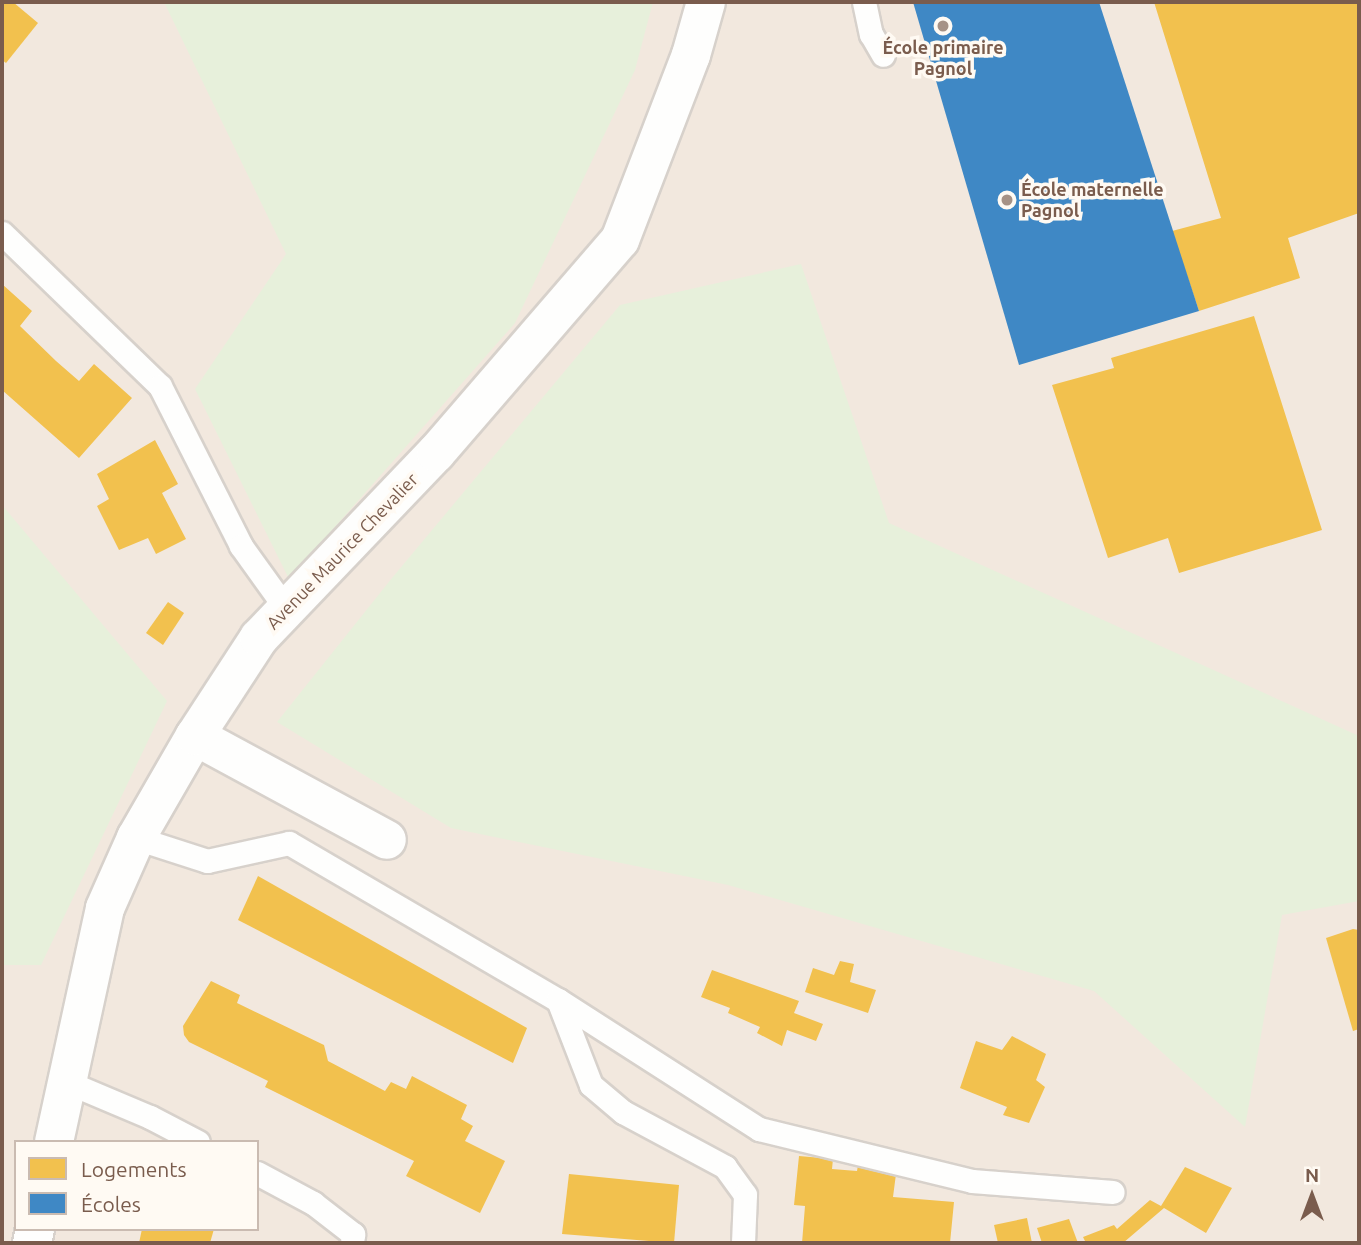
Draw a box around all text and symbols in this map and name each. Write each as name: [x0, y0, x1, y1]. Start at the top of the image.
marker: École primaire Pagnol: [935, 18, 951, 34]
place label: École primaire Pagnol: [882, 37, 1004, 80]
place label: École maternelle Pagnol: [1021, 179, 1164, 222]
marker: École maternelle Pagnol: [999, 192, 1015, 208]
street label: Avenue Maurice Chevalier: [262, 468, 422, 634]
legend: [14, 1140, 259, 1231]
text: Logements: [81, 1157, 187, 1181]
north arrow: [1277, 1161, 1347, 1231]
text: N: [1305, 1164, 1319, 1186]
text: Écoles: [81, 1192, 141, 1216]

